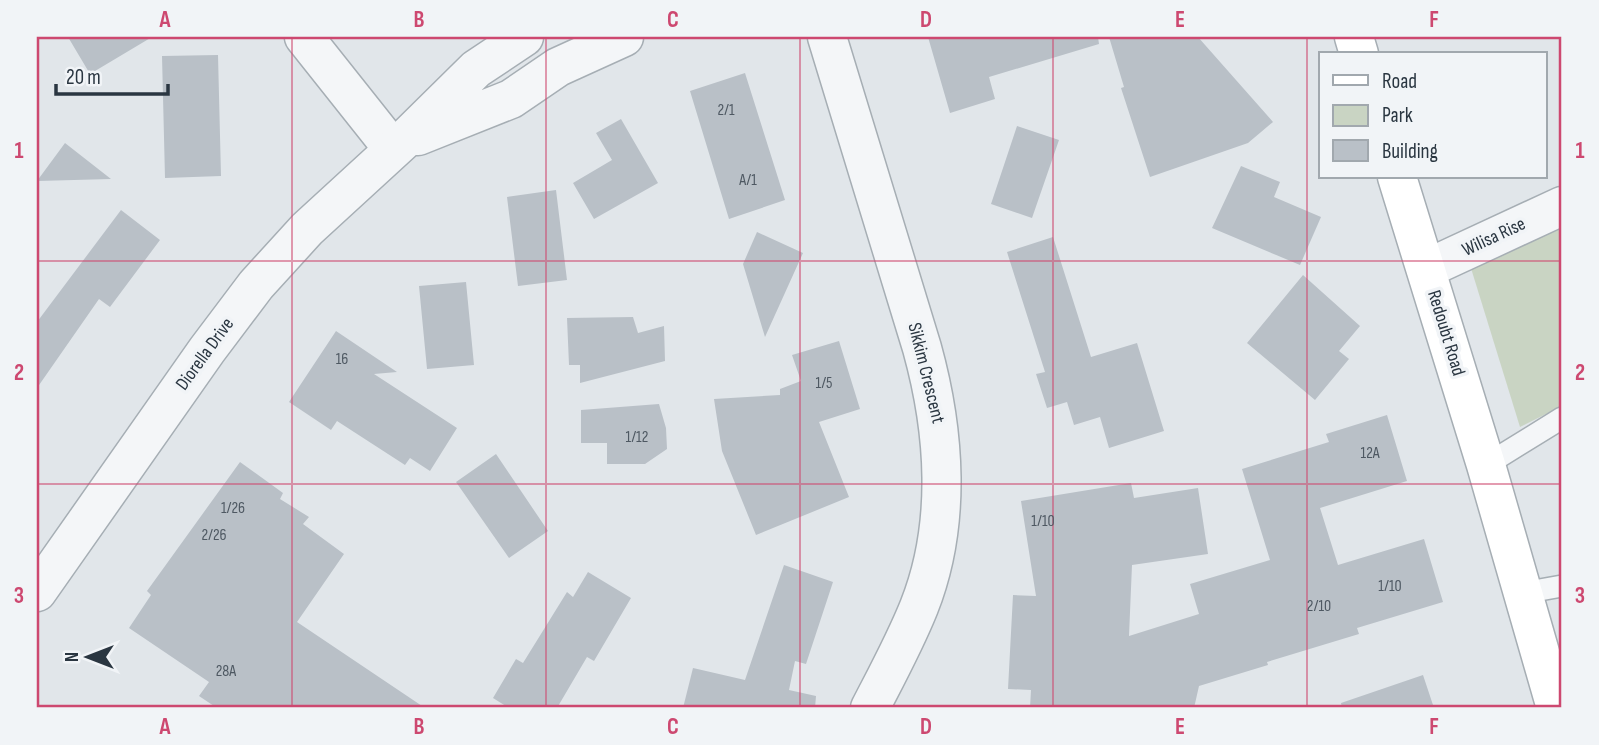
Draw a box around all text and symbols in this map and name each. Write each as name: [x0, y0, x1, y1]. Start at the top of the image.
text: A: [159, 6, 172, 34]
text: B: [414, 6, 425, 34]
text: C: [667, 6, 679, 34]
text: D: [920, 6, 932, 34]
text: E: [1175, 6, 1185, 34]
text: F: [1429, 6, 1439, 34]
scale bar: [56, 52, 168, 96]
legend: [1319, 52, 1546, 178]
text: 20 m: [66, 65, 101, 90]
text: Road: [1382, 69, 1417, 94]
house number: 2/1: [717, 101, 735, 120]
text: Park: [1382, 103, 1413, 128]
text: 1: [14, 137, 24, 165]
text: 1: [1575, 137, 1585, 165]
text: Building: [1382, 139, 1438, 164]
house number: A/1: [738, 171, 757, 190]
street label: Wilisa Rise: [1459, 212, 1529, 262]
street label: Redoubt Road: [1422, 287, 1470, 379]
street label: Diorella Drive: [171, 313, 239, 395]
street label: Sikkim Crescent: [902, 320, 950, 426]
house number: 16: [336, 350, 348, 369]
text: 2: [14, 359, 24, 387]
text: 2: [1575, 359, 1585, 387]
house number: 1/5: [816, 374, 832, 393]
house number: 1/12: [626, 428, 648, 447]
house number: 12A: [1360, 444, 1380, 463]
house number: 1/26: [221, 499, 245, 518]
house number: 1/10: [1031, 512, 1055, 531]
house number: 2/26: [201, 526, 227, 545]
house number: 1/10: [1378, 577, 1402, 596]
text: 3: [14, 582, 24, 610]
text: 3: [1575, 582, 1585, 610]
house number: 2/10: [1307, 597, 1331, 616]
north arrow: [52, 622, 122, 692]
text: N: [61, 652, 84, 662]
house number: 28A: [216, 662, 236, 681]
text: A: [159, 713, 172, 741]
text: B: [414, 713, 425, 741]
text: C: [667, 713, 679, 741]
text: D: [920, 713, 932, 741]
text: E: [1175, 713, 1185, 741]
text: F: [1429, 713, 1439, 741]

